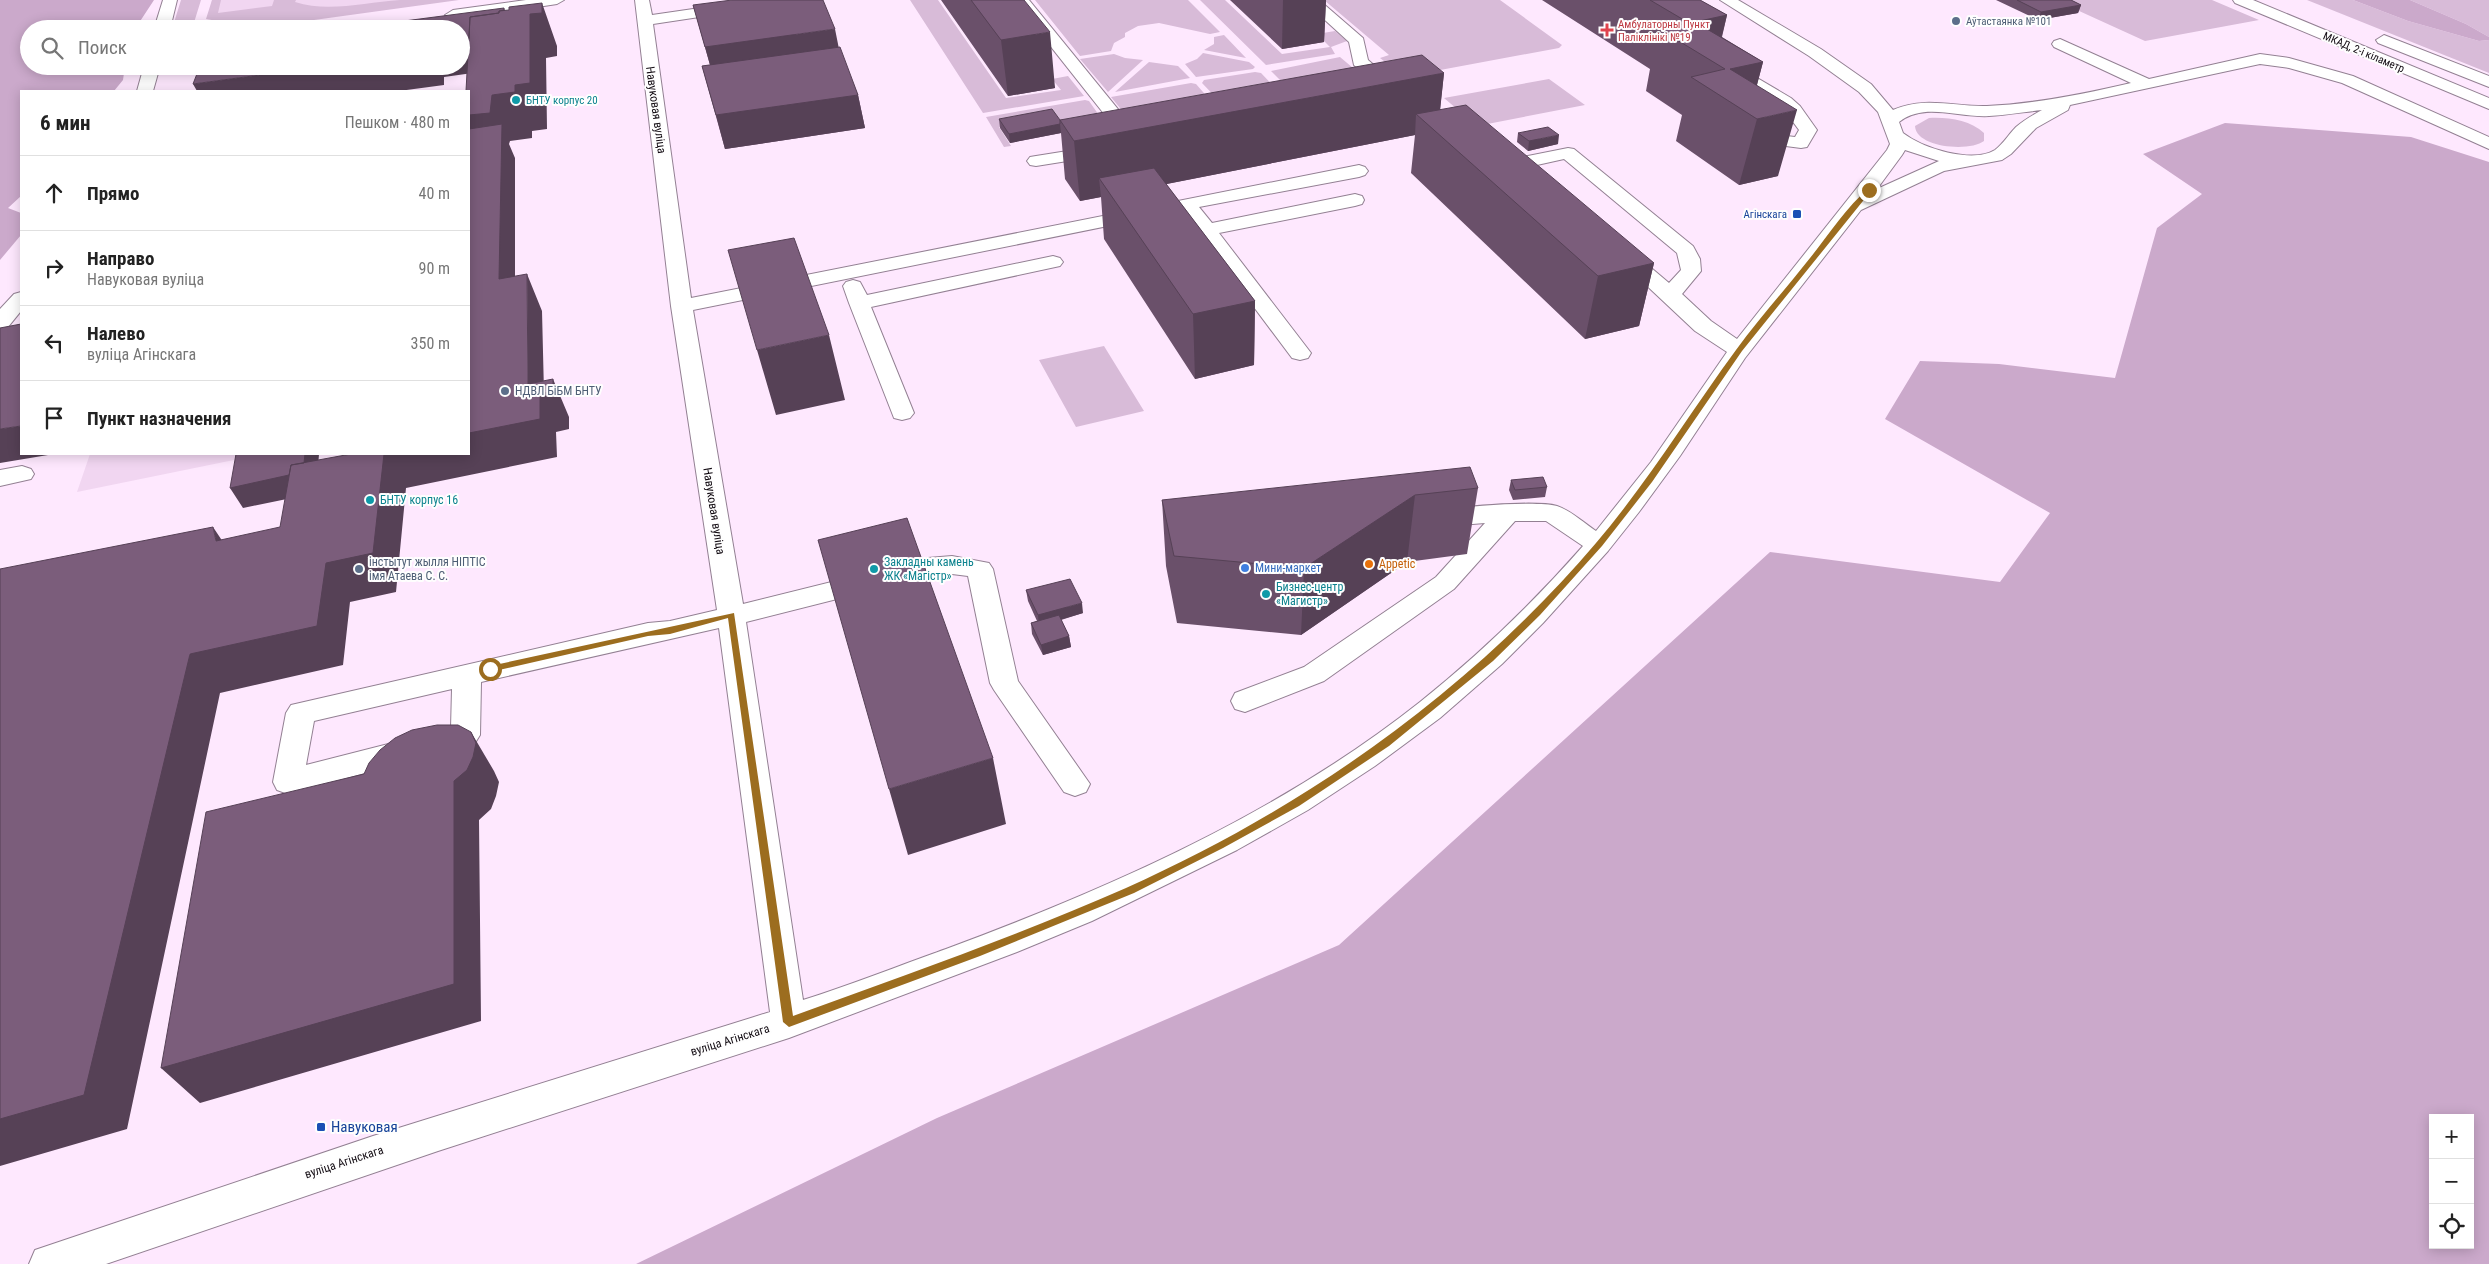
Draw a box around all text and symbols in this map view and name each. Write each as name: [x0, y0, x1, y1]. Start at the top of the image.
marker: Аўтастаянка №101: [1950, 15, 1962, 27]
place label: Аўтастаянка №101: [1966, 15, 2051, 28]
place label: Амбулаторны Пункт Паліклінікі №19: [1618, 18, 1710, 44]
search box: [20, 20, 470, 75]
marker: Амбулаторны Пункт Паліклінікі №19: [1600, 23, 1614, 37]
street label: МКАД, 2-і кіламетр: [2321, 29, 2406, 75]
icon: search: [38, 34, 66, 62]
text: Поиск: [78, 36, 127, 59]
street label: Навуковая вуліца: [643, 66, 669, 155]
marker: БНТУ корпус 20: [510, 94, 522, 106]
place label: БНТУ корпус 20: [526, 94, 598, 107]
text: 6 мин: [40, 111, 90, 135]
text: Пешком · 480 m: [345, 113, 450, 132]
icon: ahead: [40, 179, 68, 207]
route end: [1858, 179, 1881, 202]
text: Прямо: [87, 182, 140, 205]
text: 40 m: [418, 184, 450, 203]
place label: Агінскага: [1743, 208, 1787, 221]
marker: Агінскага: [1791, 208, 1803, 220]
text: Направо: [87, 247, 154, 270]
icon: right: [40, 254, 68, 282]
text: 90 m: [418, 259, 450, 278]
text: Навуковая вуліца: [87, 270, 204, 289]
text: Налево: [87, 322, 145, 345]
icon: left: [40, 329, 68, 357]
text: 350 m: [411, 334, 450, 353]
text: вуліца Агінскага: [87, 345, 196, 364]
place label: НДВЛ БіБМ БНТУ: [515, 384, 602, 398]
marker: НДВЛ БіБМ БНТУ: [499, 385, 511, 397]
icon: arrive: [40, 404, 68, 432]
text: Пункт назначения: [87, 407, 231, 430]
street label: Навуковая вуліца: [700, 467, 728, 556]
place label: БНТУ корпус 16: [380, 493, 458, 507]
marker: БНТУ корпус 16: [364, 494, 376, 506]
place label: інстытут жылля НІПТІС імя Атаева С. С.: [369, 555, 486, 583]
place label: Закладны камень ЖК «Магістр»: [884, 555, 974, 583]
place label: Appetic: [1379, 557, 1416, 571]
marker: Appetic: [1363, 558, 1375, 570]
place label: Мини-маркет: [1255, 561, 1321, 575]
marker: Мини-маркет: [1239, 562, 1251, 574]
marker: інстытут жылля НІПТІС імя Атаева С. С.: [353, 563, 365, 575]
marker: Закладны камень ЖК «Магістр»: [868, 563, 880, 575]
place label: Бизнес-центр «Магистр»: [1276, 580, 1343, 608]
marker: Бизнес-центр «Магистр»: [1260, 588, 1272, 600]
route start: [479, 658, 502, 681]
street label: вуліца Агінскага: [689, 1021, 771, 1059]
map controls: [2429, 1114, 2474, 1249]
button: +: [2429, 1114, 2474, 1159]
place label: Навуковая: [331, 1118, 398, 1136]
marker: Навуковая: [315, 1121, 327, 1133]
street label: вуліца Агінскага: [303, 1143, 385, 1181]
button: −: [2429, 1159, 2474, 1204]
button: locate: [2429, 1204, 2474, 1249]

